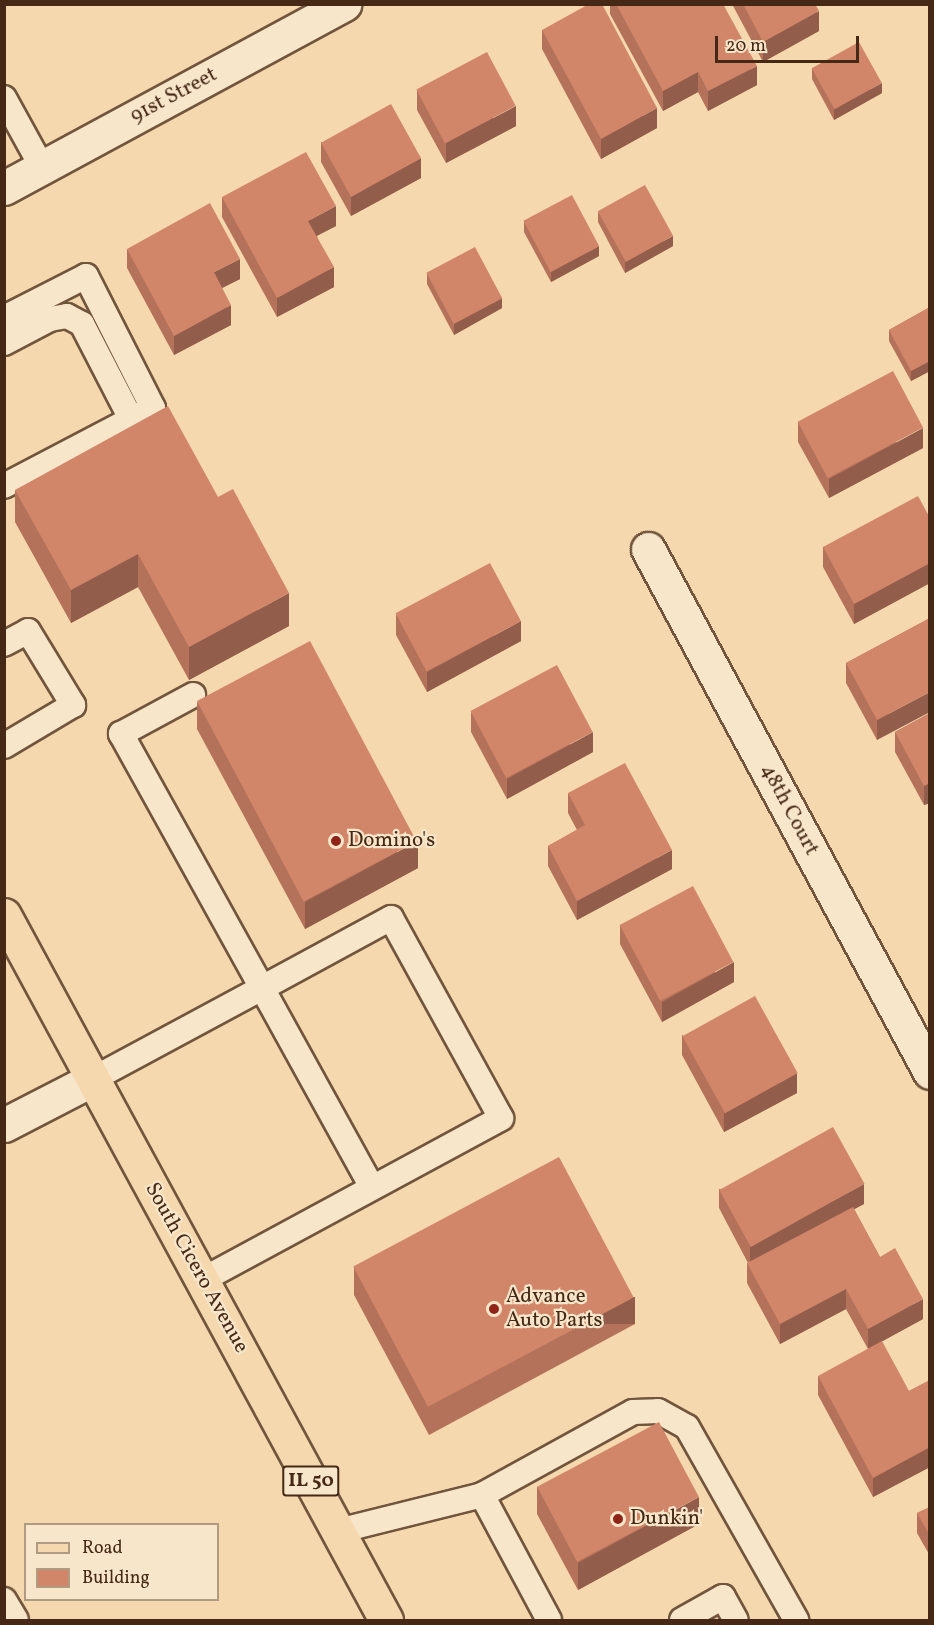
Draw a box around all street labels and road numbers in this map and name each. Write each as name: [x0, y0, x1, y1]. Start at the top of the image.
street label: 91st Street: [126, 63, 222, 129]
street label: 48th Court: [754, 760, 824, 860]
street label: South Cicero Avenue: [139, 1178, 253, 1358]
road number: IL 50: [281, 1464, 341, 1498]

